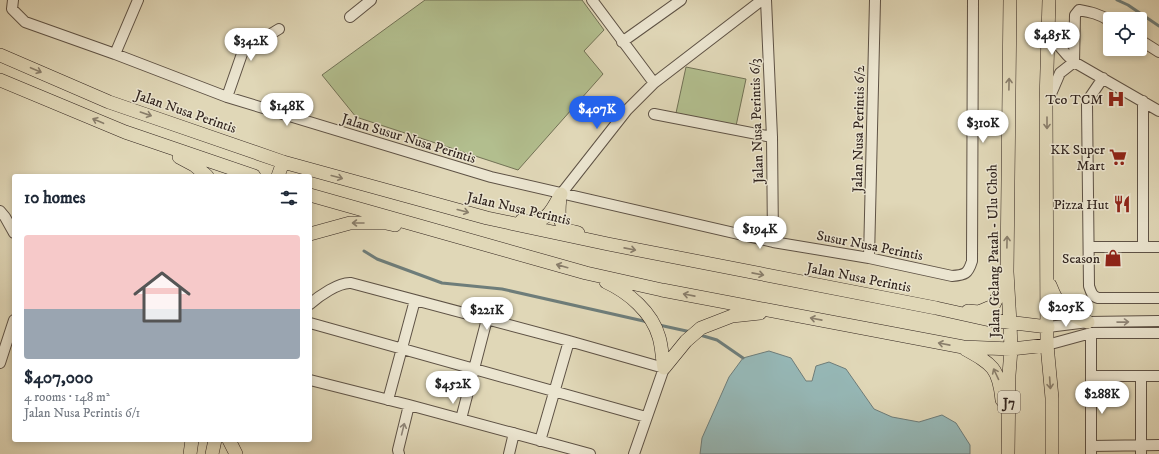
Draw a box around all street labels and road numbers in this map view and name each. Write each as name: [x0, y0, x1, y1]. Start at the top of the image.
street label: Jalan Nusa Perintis 6/3: [746, 58, 768, 186]
street label: Jalan Nusa Perintis 6/2: [849, 65, 869, 195]
street label: Jalan Nusa Perintis: [131, 86, 239, 138]
street label: Jalan Susur Nusa Perintis: [337, 109, 478, 168]
street label: Jalan Gelang Patah - Ulu Choh: [983, 163, 1005, 340]
street label: Jalan Nusa Perintis: [463, 188, 573, 230]
street label: Susur Nusa Perintis: [815, 227, 925, 265]
street label: Jalan Nusa Perintis: [803, 259, 913, 297]
road number: J7: [998, 391, 1020, 413]

